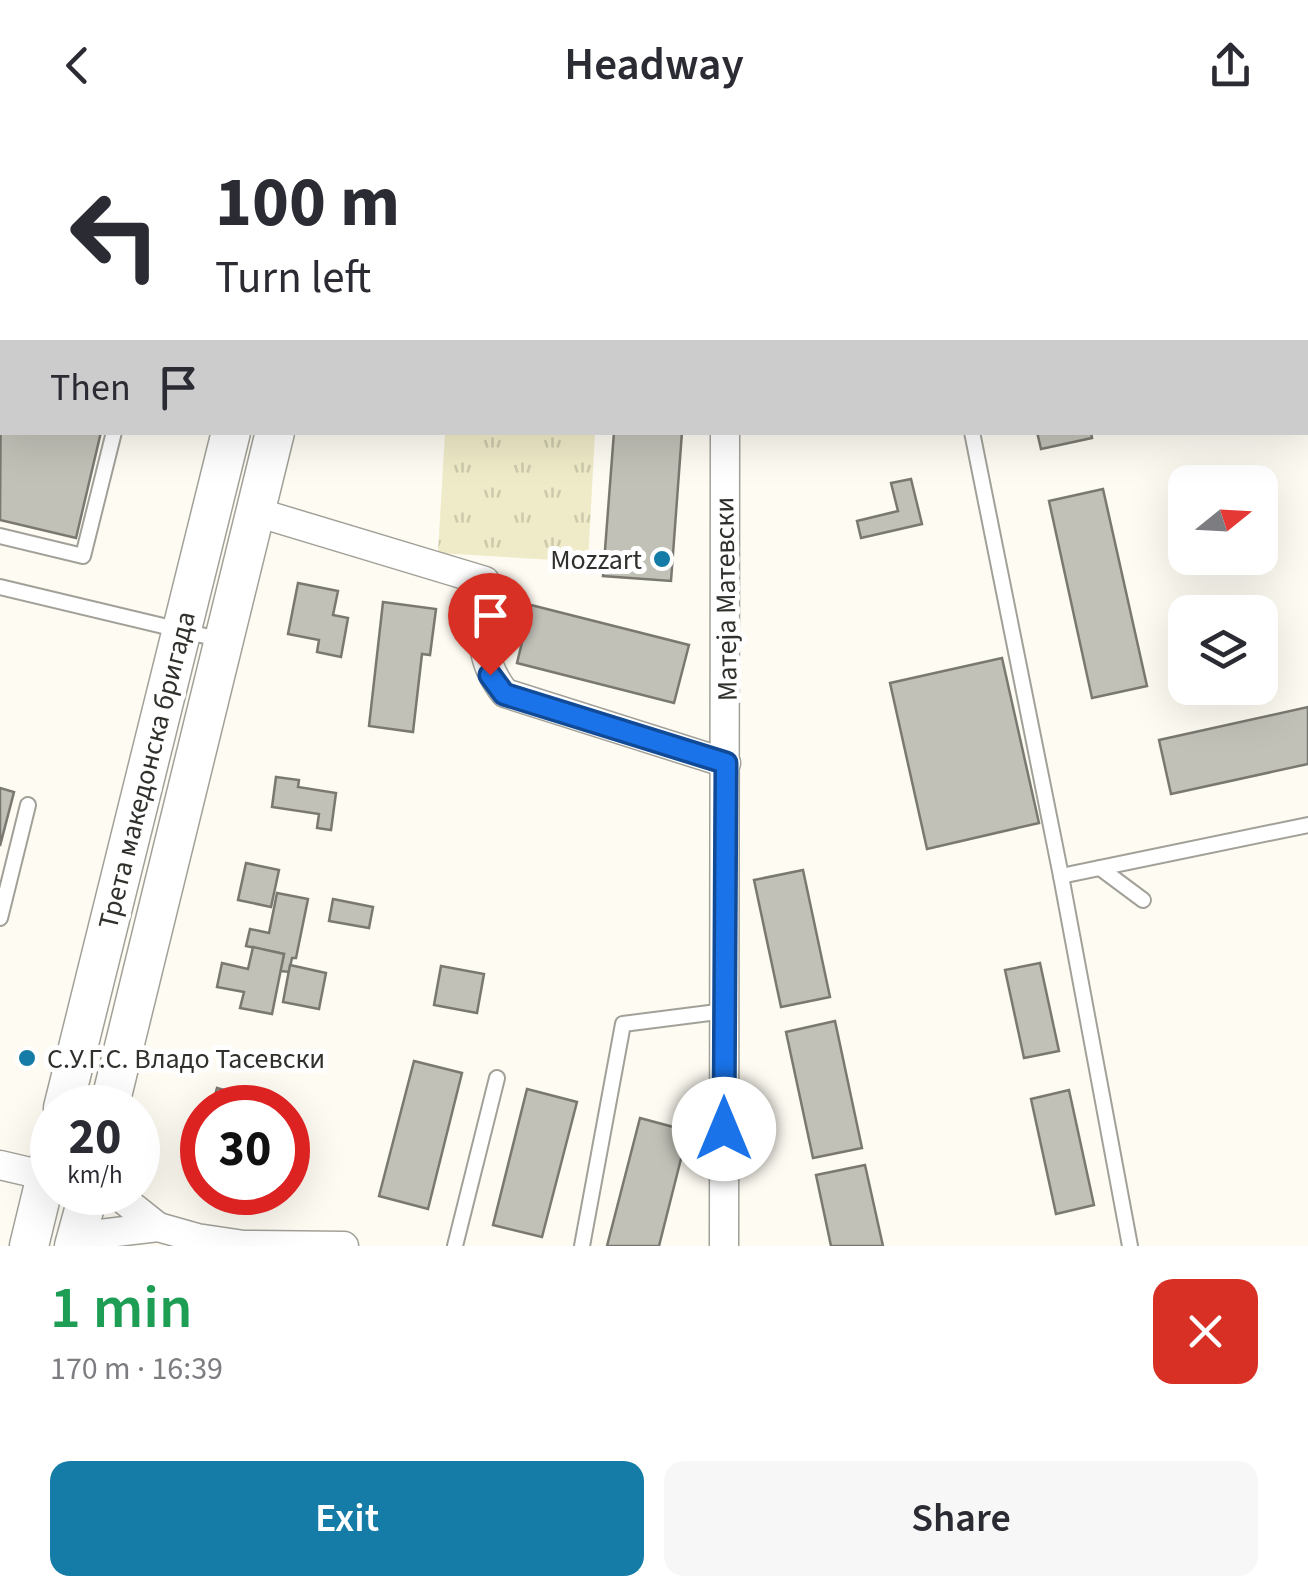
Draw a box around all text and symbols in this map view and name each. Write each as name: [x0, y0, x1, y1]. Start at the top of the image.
text: Headway: [564, 33, 744, 97]
icon: back: [50, 38, 105, 93]
icon: share: [1203, 38, 1258, 93]
text: 100 m: [215, 153, 400, 253]
icon: left: [50, 170, 180, 300]
text: Turn left: [215, 246, 371, 310]
icon: arrive: [151, 360, 206, 415]
text: Then: [50, 361, 131, 415]
north arrow: [1168, 465, 1278, 575]
map controls: [1168, 465, 1278, 705]
street label: Матеја Матевски: [704, 497, 748, 701]
place label: Mozzart: [550, 540, 643, 580]
marker: Mozzart: [651, 548, 673, 570]
pin: [448, 573, 533, 676]
icon: arrive: [463, 588, 518, 643]
button: layers: [1168, 595, 1278, 705]
street label: Трета македонска бригада: [88, 607, 206, 933]
place label: С.У.Г.С. Владо Тасевски: [47, 1039, 325, 1079]
marker: С.У.Г.С. Владо Тасевски: [16, 1047, 38, 1069]
position arrow: [672, 1077, 776, 1181]
speed limit sign: 30: [180, 1085, 310, 1215]
text: 20: [69, 1102, 121, 1173]
text: km/h: [67, 1157, 123, 1193]
text: 1 min: [50, 1266, 193, 1351]
button: close: [1153, 1279, 1258, 1384]
text: 170 m · 16:39: [50, 1346, 223, 1392]
button: Exit: [50, 1461, 644, 1576]
button: Share: [664, 1461, 1258, 1576]

